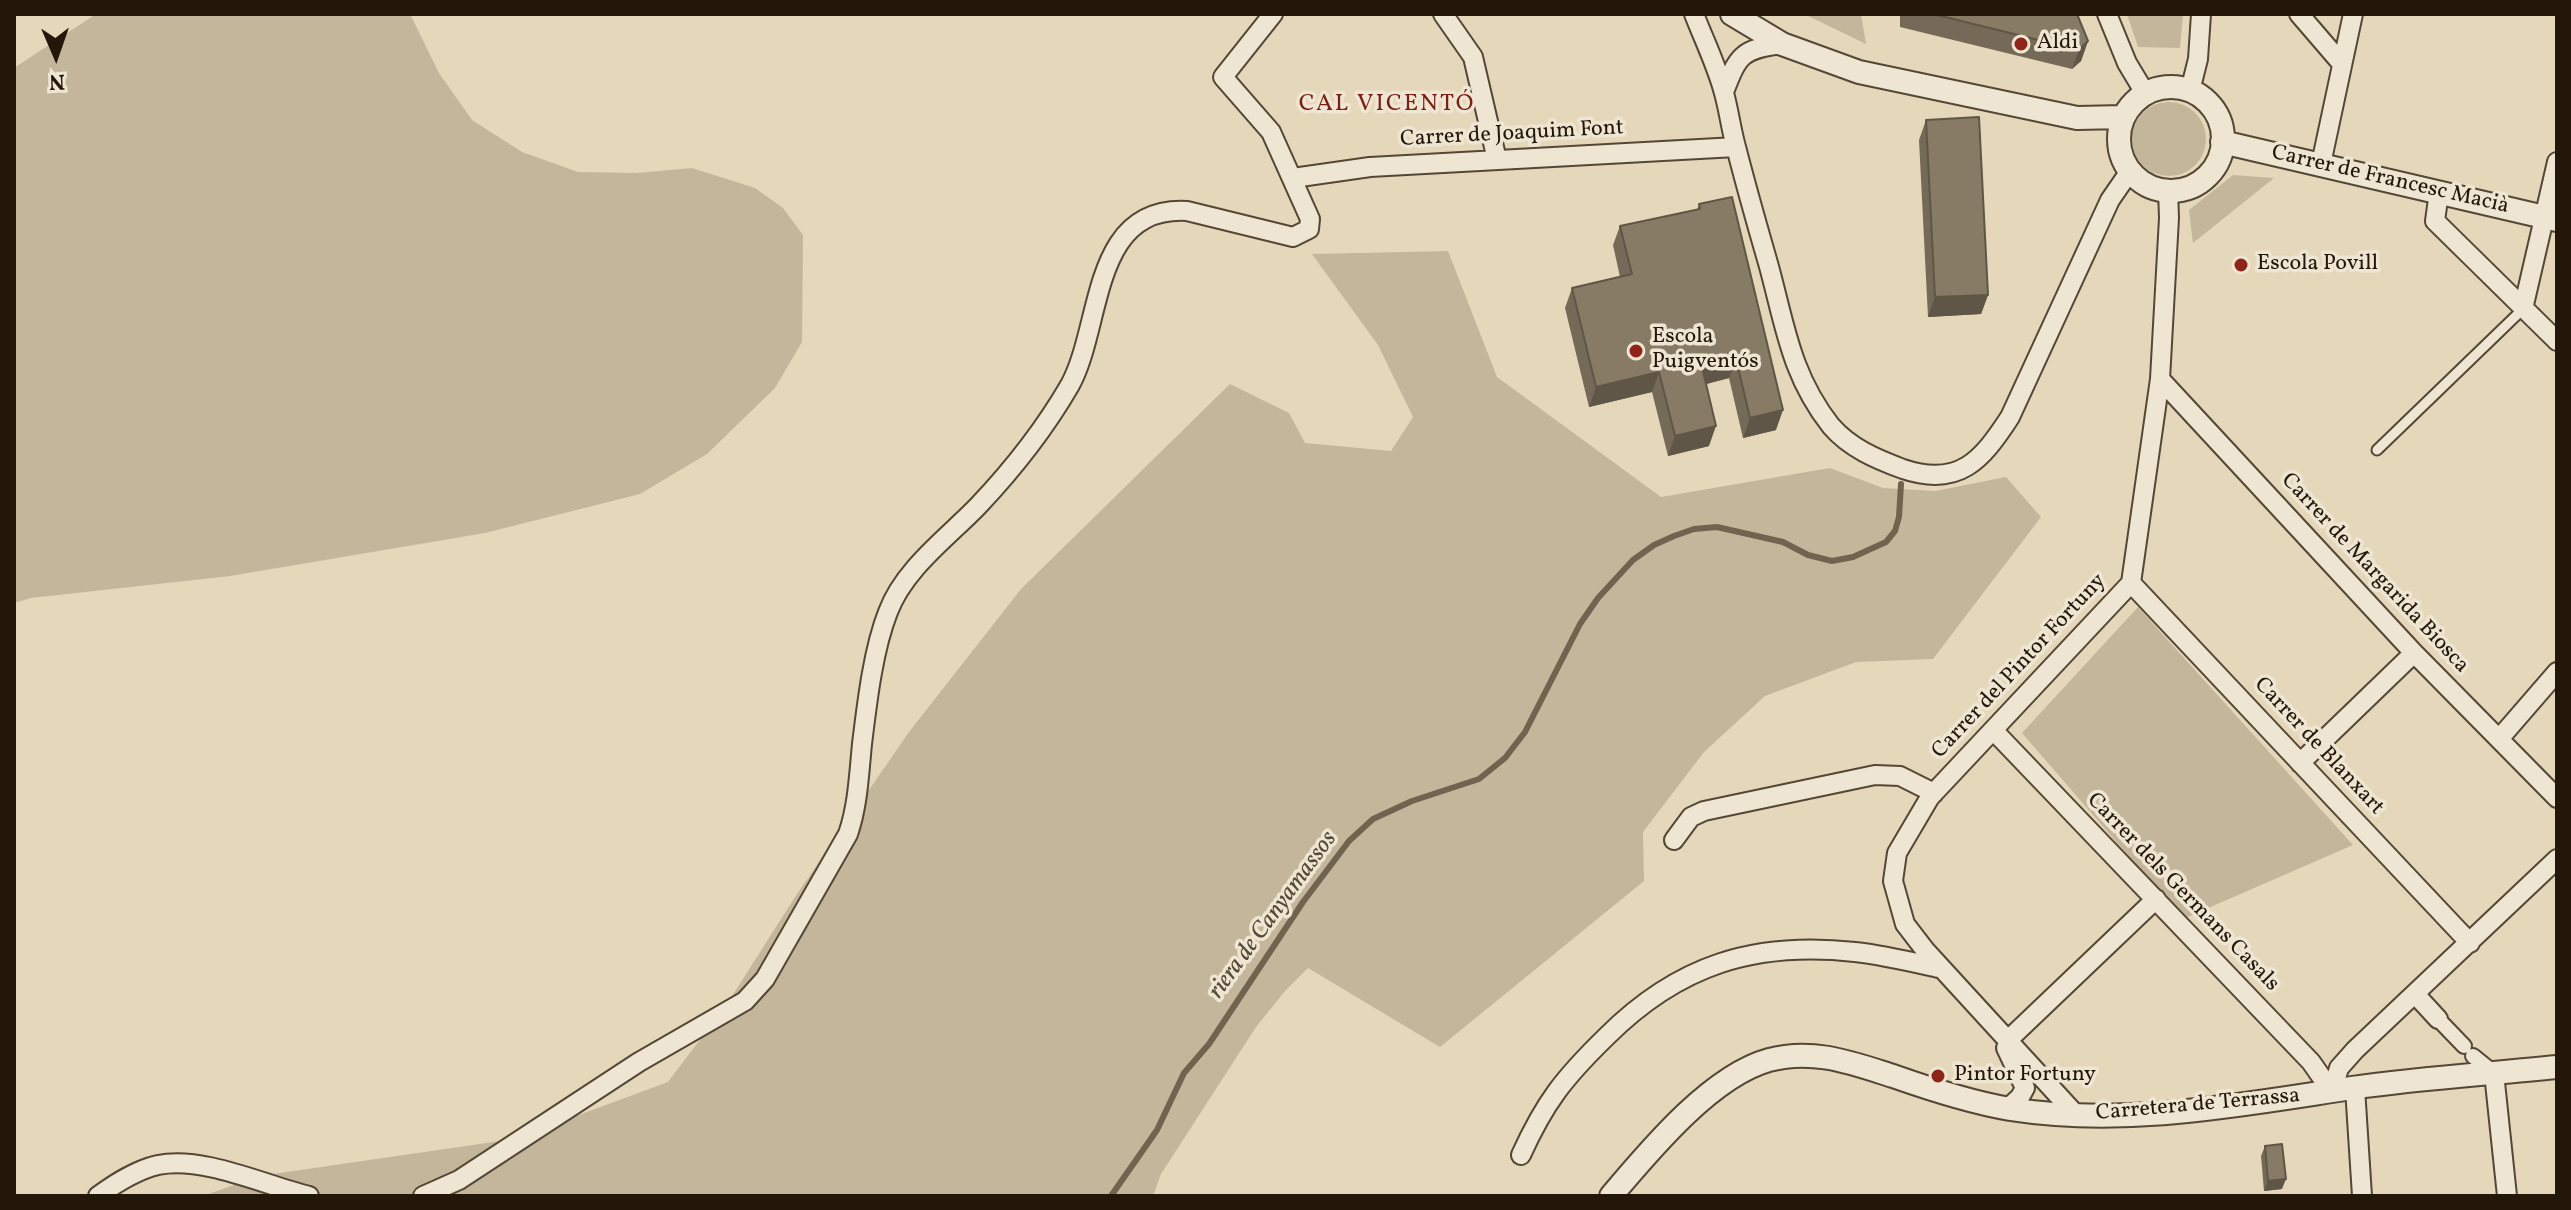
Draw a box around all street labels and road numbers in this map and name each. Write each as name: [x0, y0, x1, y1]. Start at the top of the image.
street label: Carrer de Joaquim Font: [1400, 116, 1624, 154]
street label: Carrer de Francesc Macià: [2269, 141, 2511, 221]
street label: Carrer de Margarida Biosca: [2274, 469, 2474, 679]
street label: Carrer del Pintor Fortuny: [1927, 569, 2113, 765]
street label: Carrer de Blanxart: [2247, 673, 2389, 821]
street label: Carrer dels Germans Casals: [2080, 788, 2284, 998]
street label: Carretera de Terrassa: [2095, 1084, 2301, 1128]

